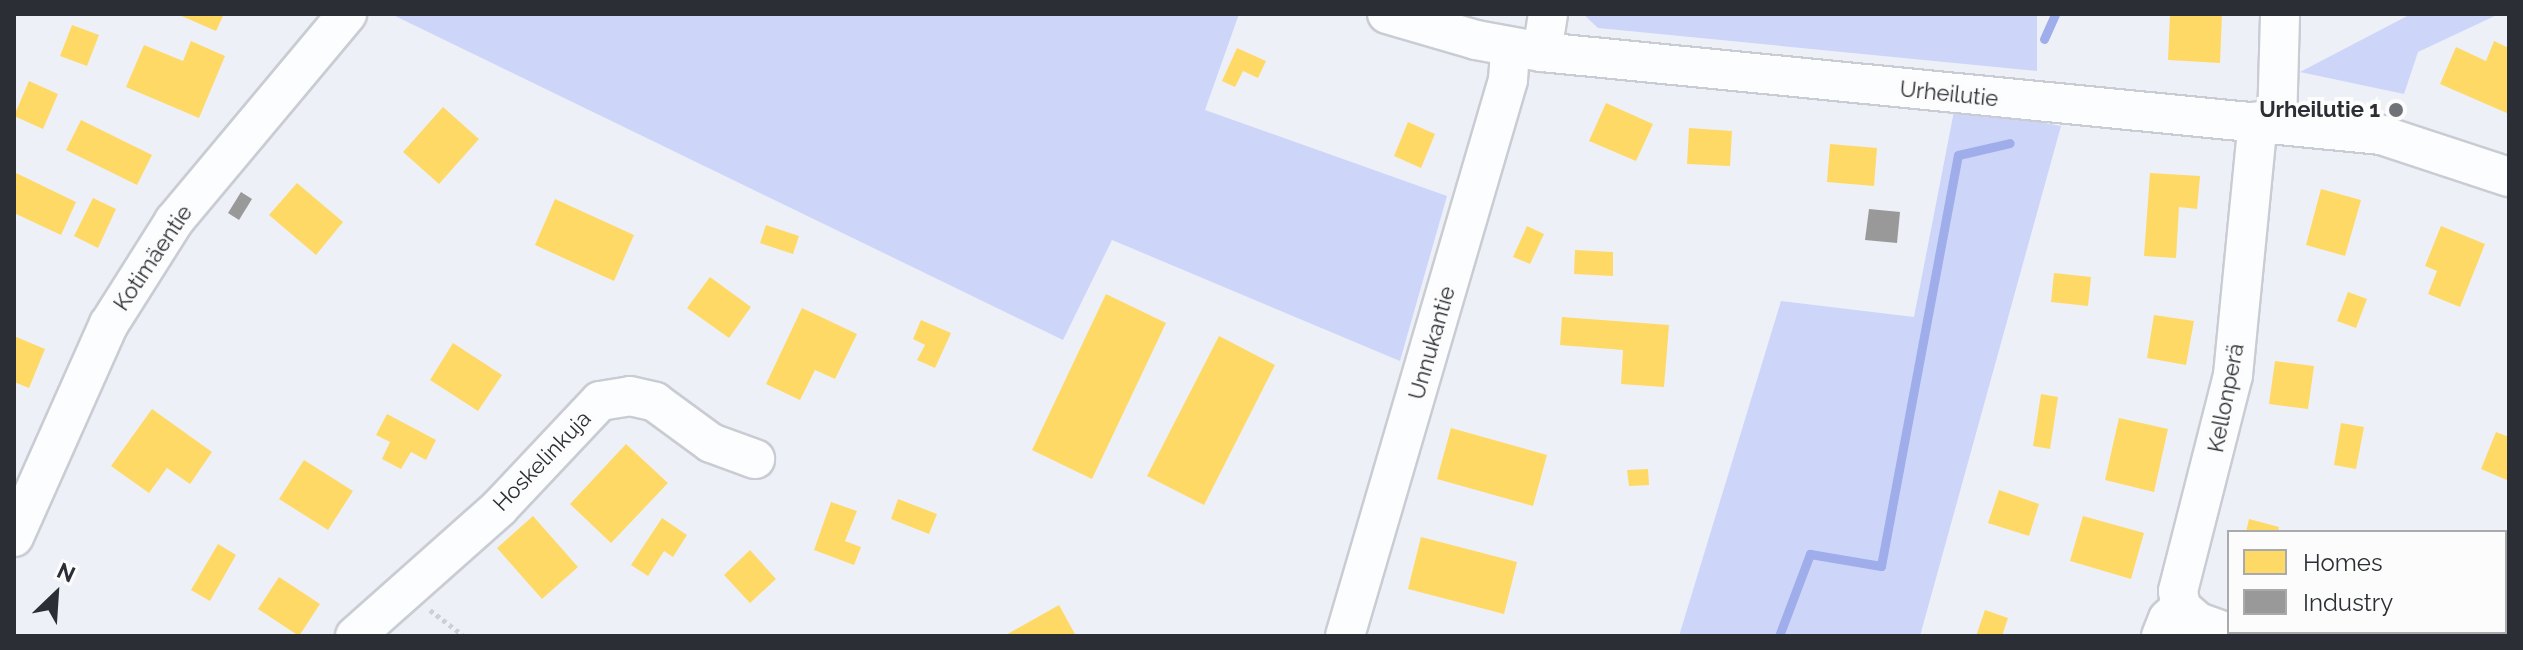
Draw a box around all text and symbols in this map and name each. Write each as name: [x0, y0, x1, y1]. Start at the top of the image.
street label: Urheilutie: [1898, 76, 2000, 112]
place label: Urheilutie 1: [2259, 97, 2380, 123]
marker: Urheilutie 1: [2387, 101, 2405, 119]
street label: Kotimäentie: [108, 200, 198, 316]
street label: Unnukantie: [1403, 283, 1461, 403]
street label: Kellonperä: [2203, 341, 2249, 455]
street label: Hoskelinkuja: [488, 405, 596, 517]
legend: [2227, 530, 2507, 634]
text: Homes: [2303, 548, 2383, 577]
north arrow: [16, 554, 96, 634]
text: N: [53, 557, 79, 588]
text: Industry: [2303, 588, 2393, 617]

